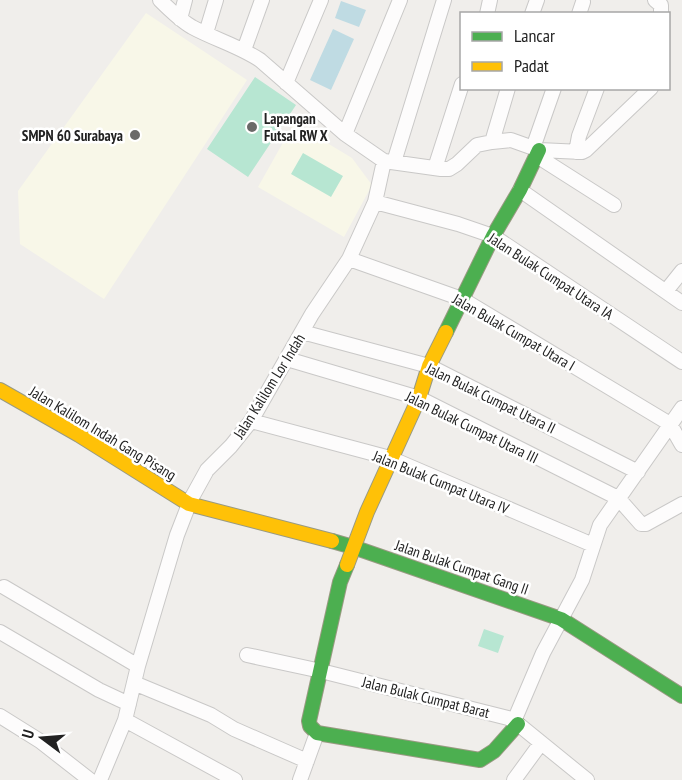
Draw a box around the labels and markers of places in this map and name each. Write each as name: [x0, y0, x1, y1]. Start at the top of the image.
place label: Lapangan Futsal RW X: [264, 109, 328, 145]
marker: Lapangan Futsal RW X: [245, 120, 259, 134]
place label: SMPN 60 Surabaya: [22, 126, 123, 145]
marker: SMPN 60 Surabaya: [128, 128, 142, 142]

